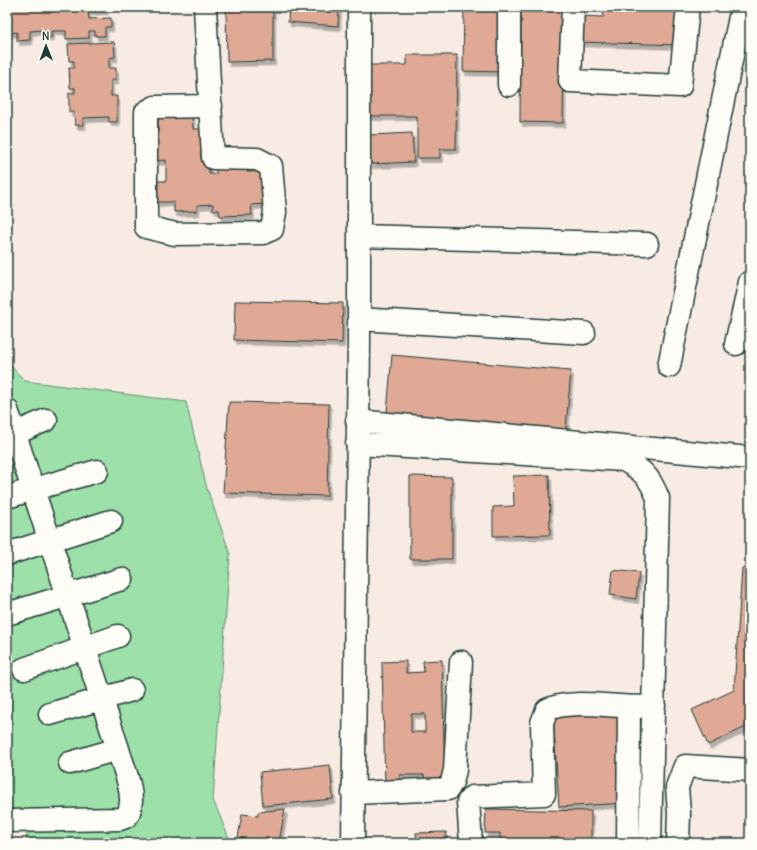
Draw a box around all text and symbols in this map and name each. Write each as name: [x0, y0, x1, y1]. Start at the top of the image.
north arrow: [26, 26, 66, 66]
text: N: [42, 29, 50, 43]

